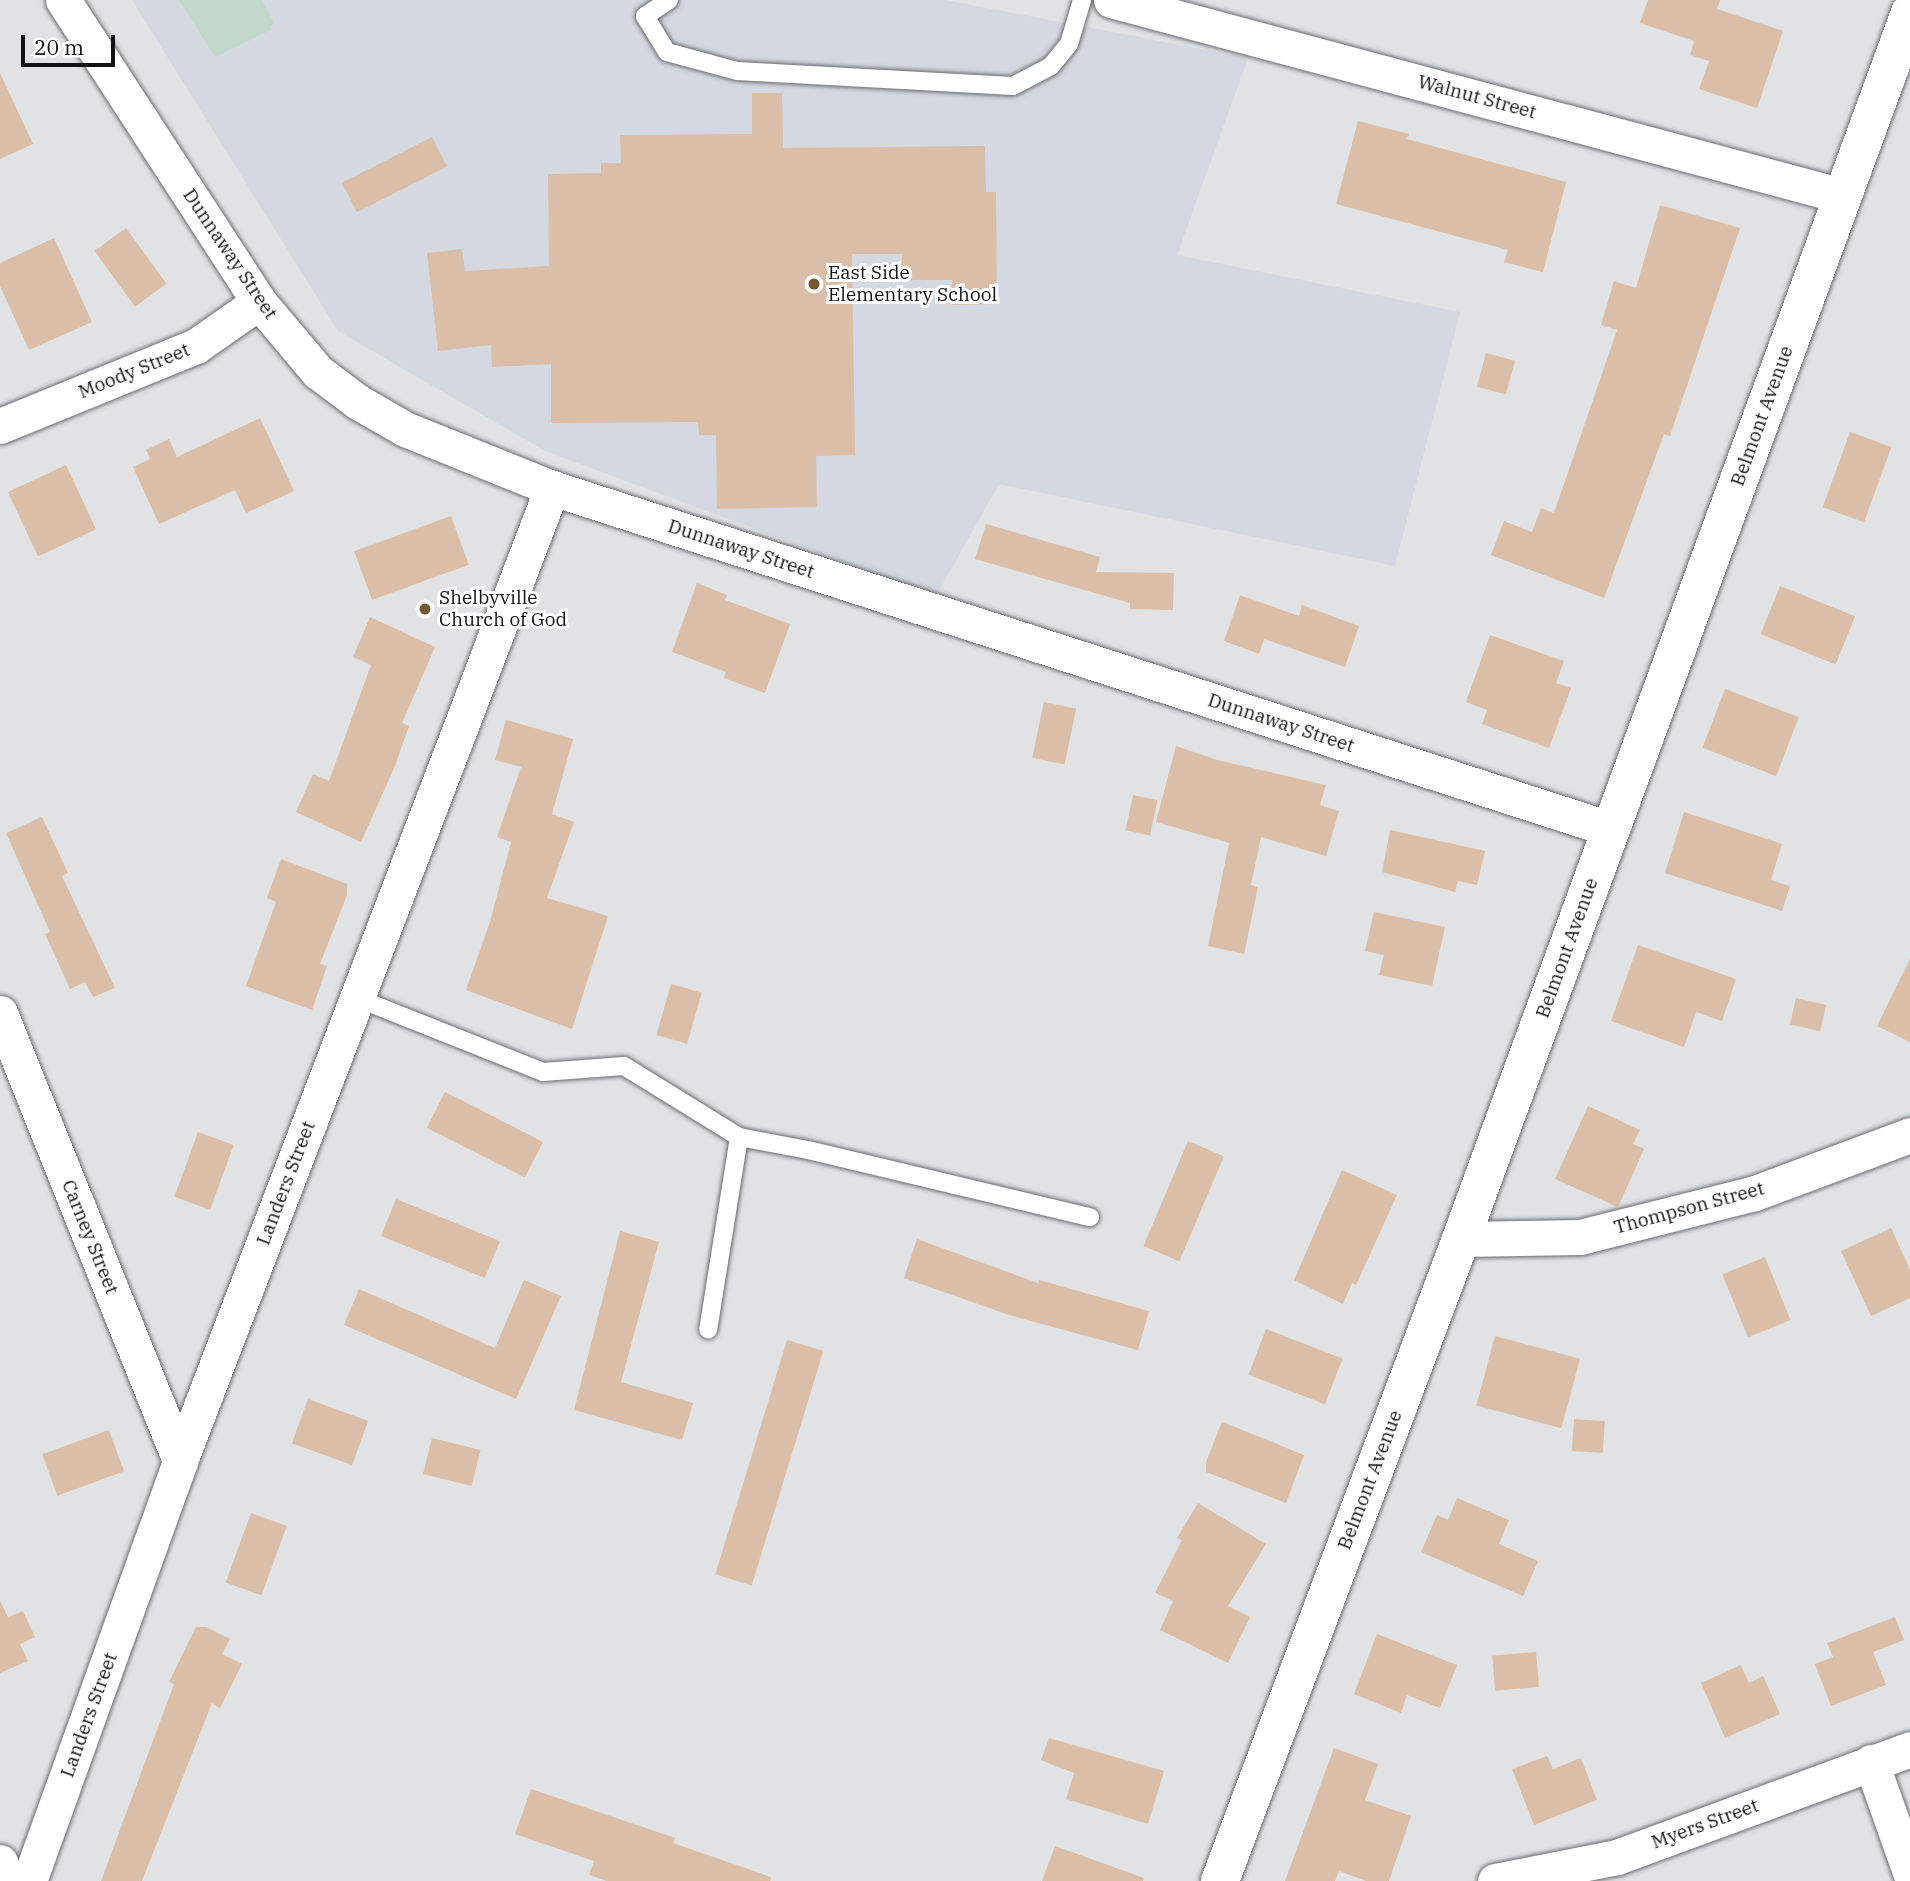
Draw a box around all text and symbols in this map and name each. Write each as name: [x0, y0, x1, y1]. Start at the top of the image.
scale bar: [24, 21, 119, 65]
text: 20 m: [34, 33, 84, 61]
street label: Walnut Street: [1415, 70, 1539, 124]
street label: Dunnaway Street: [178, 184, 282, 324]
place label: East Side Elementary School: [828, 262, 997, 306]
marker: East Side Elementary School: [806, 276, 822, 292]
street label: Moody Street: [75, 338, 193, 404]
street label: Belmont Avenue: [1726, 343, 1798, 489]
street label: Dunnaway Street: [665, 515, 817, 583]
place label: Shelbyville Church of God: [439, 587, 567, 631]
marker: Shelbyville Church of God: [417, 601, 433, 617]
street label: Dunnaway Street: [1205, 689, 1357, 757]
street label: Belmont Avenue: [1531, 875, 1603, 1021]
street label: Landers Street: [252, 1118, 320, 1248]
street label: Carney Street: [57, 1177, 123, 1297]
street label: Thompson Street: [1611, 1177, 1767, 1239]
street label: Belmont Avenue: [1333, 1407, 1407, 1553]
street label: Landers Street: [56, 1650, 122, 1780]
street label: Myers Street: [1648, 1794, 1762, 1854]

